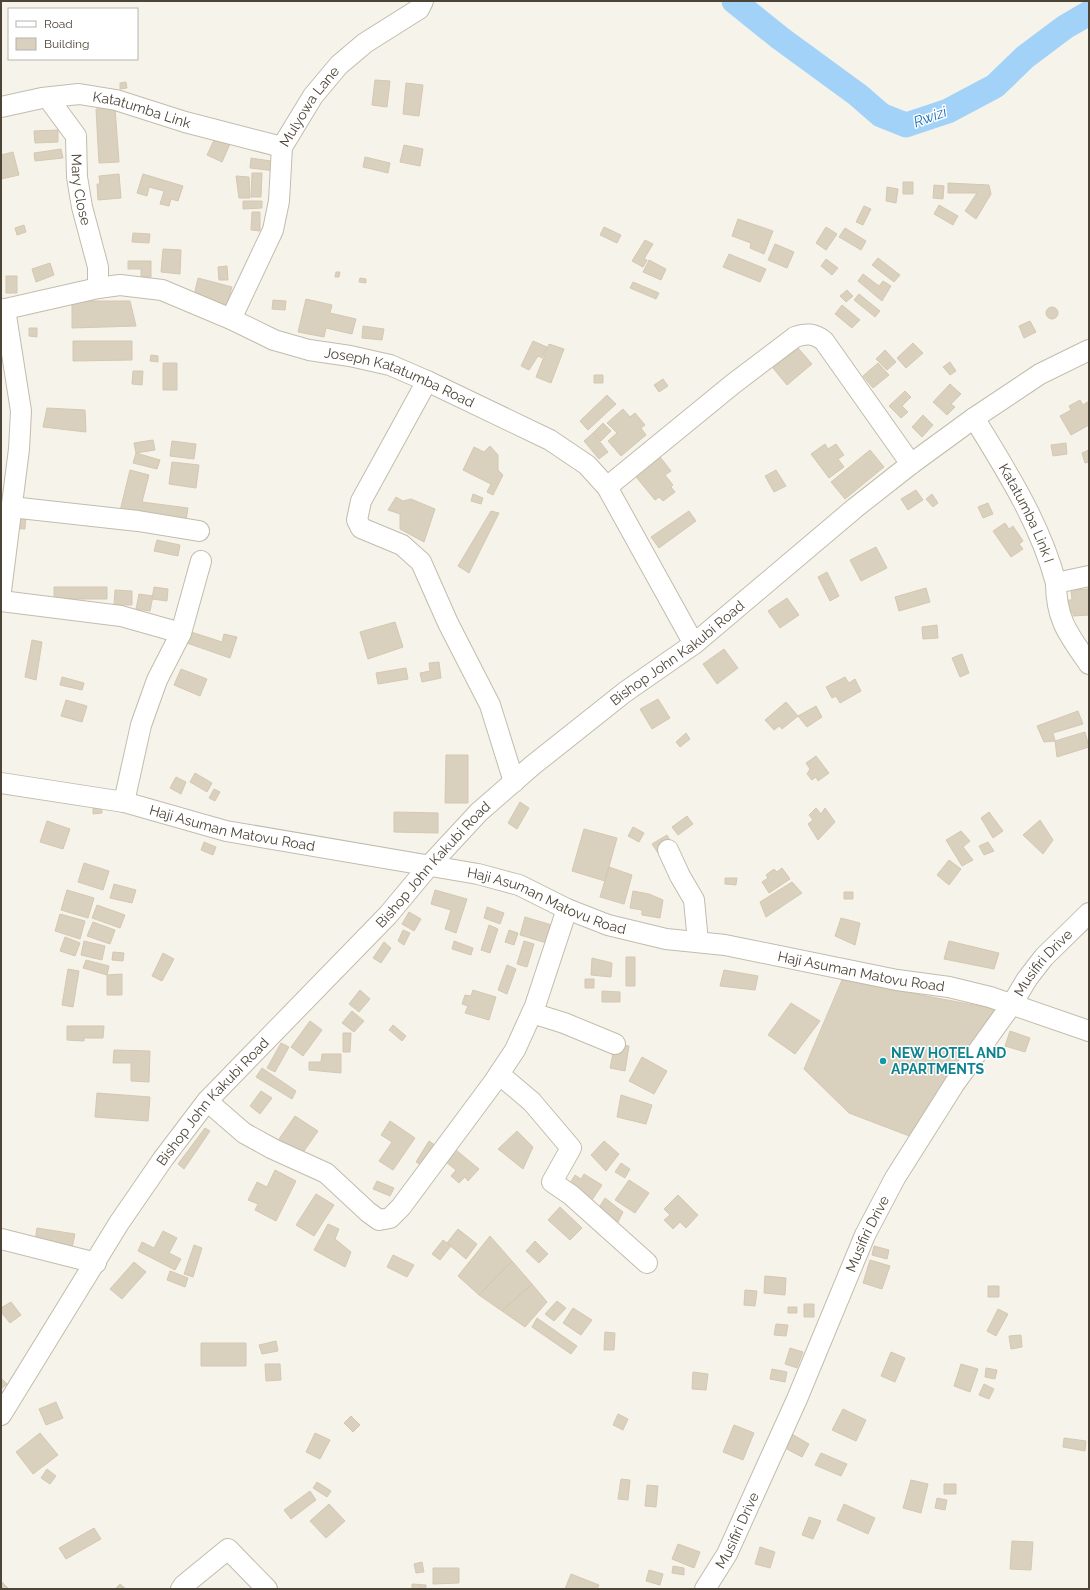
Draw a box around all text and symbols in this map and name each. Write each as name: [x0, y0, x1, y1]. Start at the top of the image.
legend: [8, 8, 138, 60]
text: Road: [44, 17, 73, 31]
text: Building: [44, 37, 90, 51]
street label: Mulyowa Lane: [276, 63, 342, 150]
street label: Katatumba Link: [92, 88, 193, 131]
water label: Rwizi: [911, 102, 950, 131]
street label: Mary Close: [68, 153, 95, 227]
street label: Joseph Katatumba Road: [323, 344, 477, 410]
street label: Katatumba Link I: [996, 461, 1057, 565]
street label: Bishop John Kakubi Road: [607, 597, 747, 709]
street label: Bishop John Kakubi Road: [372, 798, 493, 931]
street label: Haji Asuman Matovu Road: [148, 802, 316, 854]
street label: Haji Asuman Matovu Road: [466, 864, 628, 937]
street label: Musifiri Drive: [1011, 926, 1075, 999]
street label: Haji Asuman Matovu Road: [776, 948, 946, 994]
street label: Bishop John Kakubi Road: [153, 1034, 272, 1168]
place label: NEW HOTEL AND APARTMENTS: [891, 1045, 1006, 1077]
marker: NEW HOTEL AND APARTMENTS: [878, 1056, 888, 1066]
street label: Musifiri Drive: [843, 1193, 892, 1274]
street label: Musifiri Drive: [712, 1490, 762, 1571]

